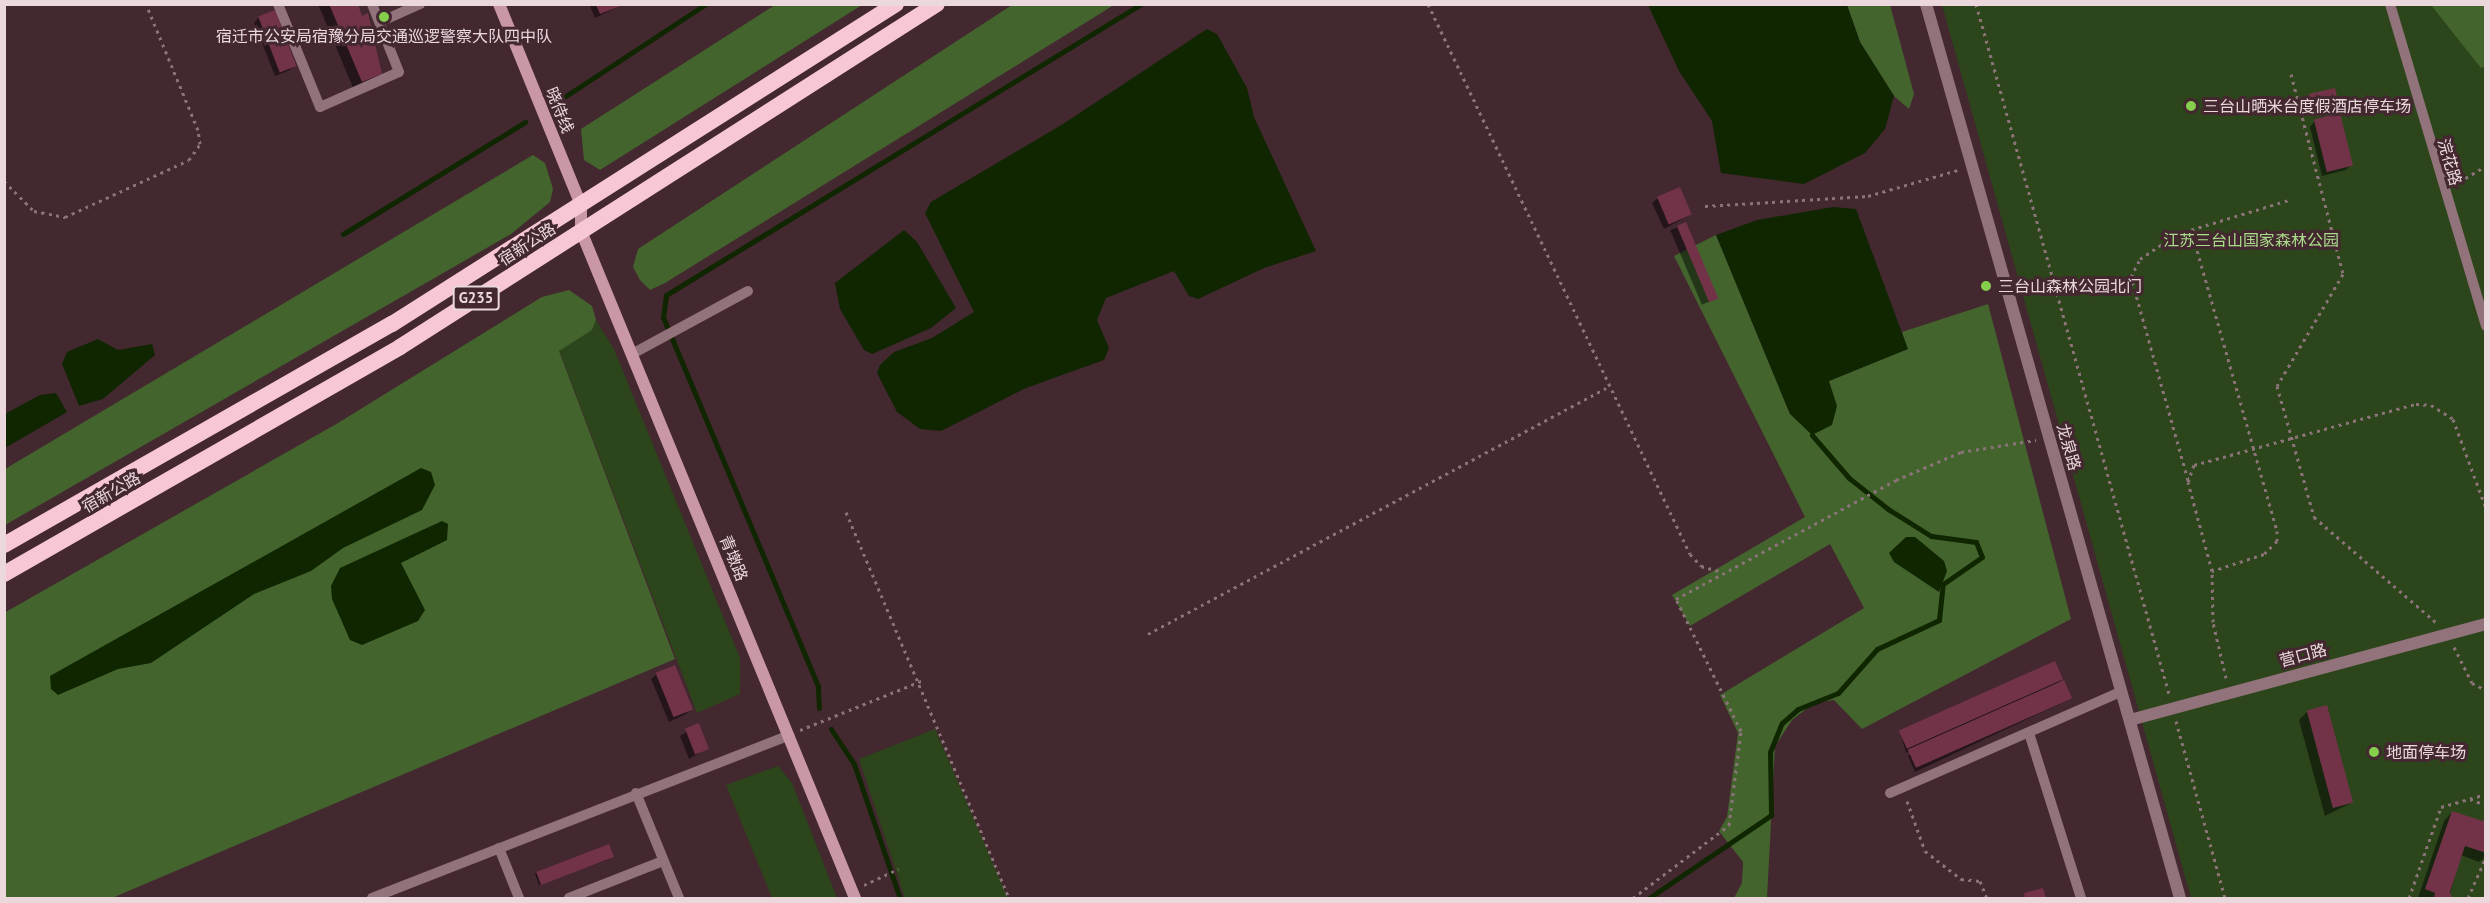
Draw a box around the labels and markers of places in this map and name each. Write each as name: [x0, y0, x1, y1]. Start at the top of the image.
marker: 宿迁市公安局宿豫分局交通巡逻警察大队四中队: [377, 10, 391, 24]
place label: 宿迁市公安局宿豫分局交通巡逻警察大队四中队: [216, 26, 552, 46]
place label: 三台山晒米台度假酒店停车场: [2203, 96, 2411, 116]
marker: 三台山晒米台度假酒店停车场: [2184, 99, 2198, 113]
place label: 三台山森林公园北门: [1998, 276, 2142, 296]
marker: 三台山森林公园北门: [1979, 279, 1993, 293]
place label: 地面停车场: [2386, 742, 2466, 762]
marker: 地面停车场: [2367, 745, 2381, 759]

